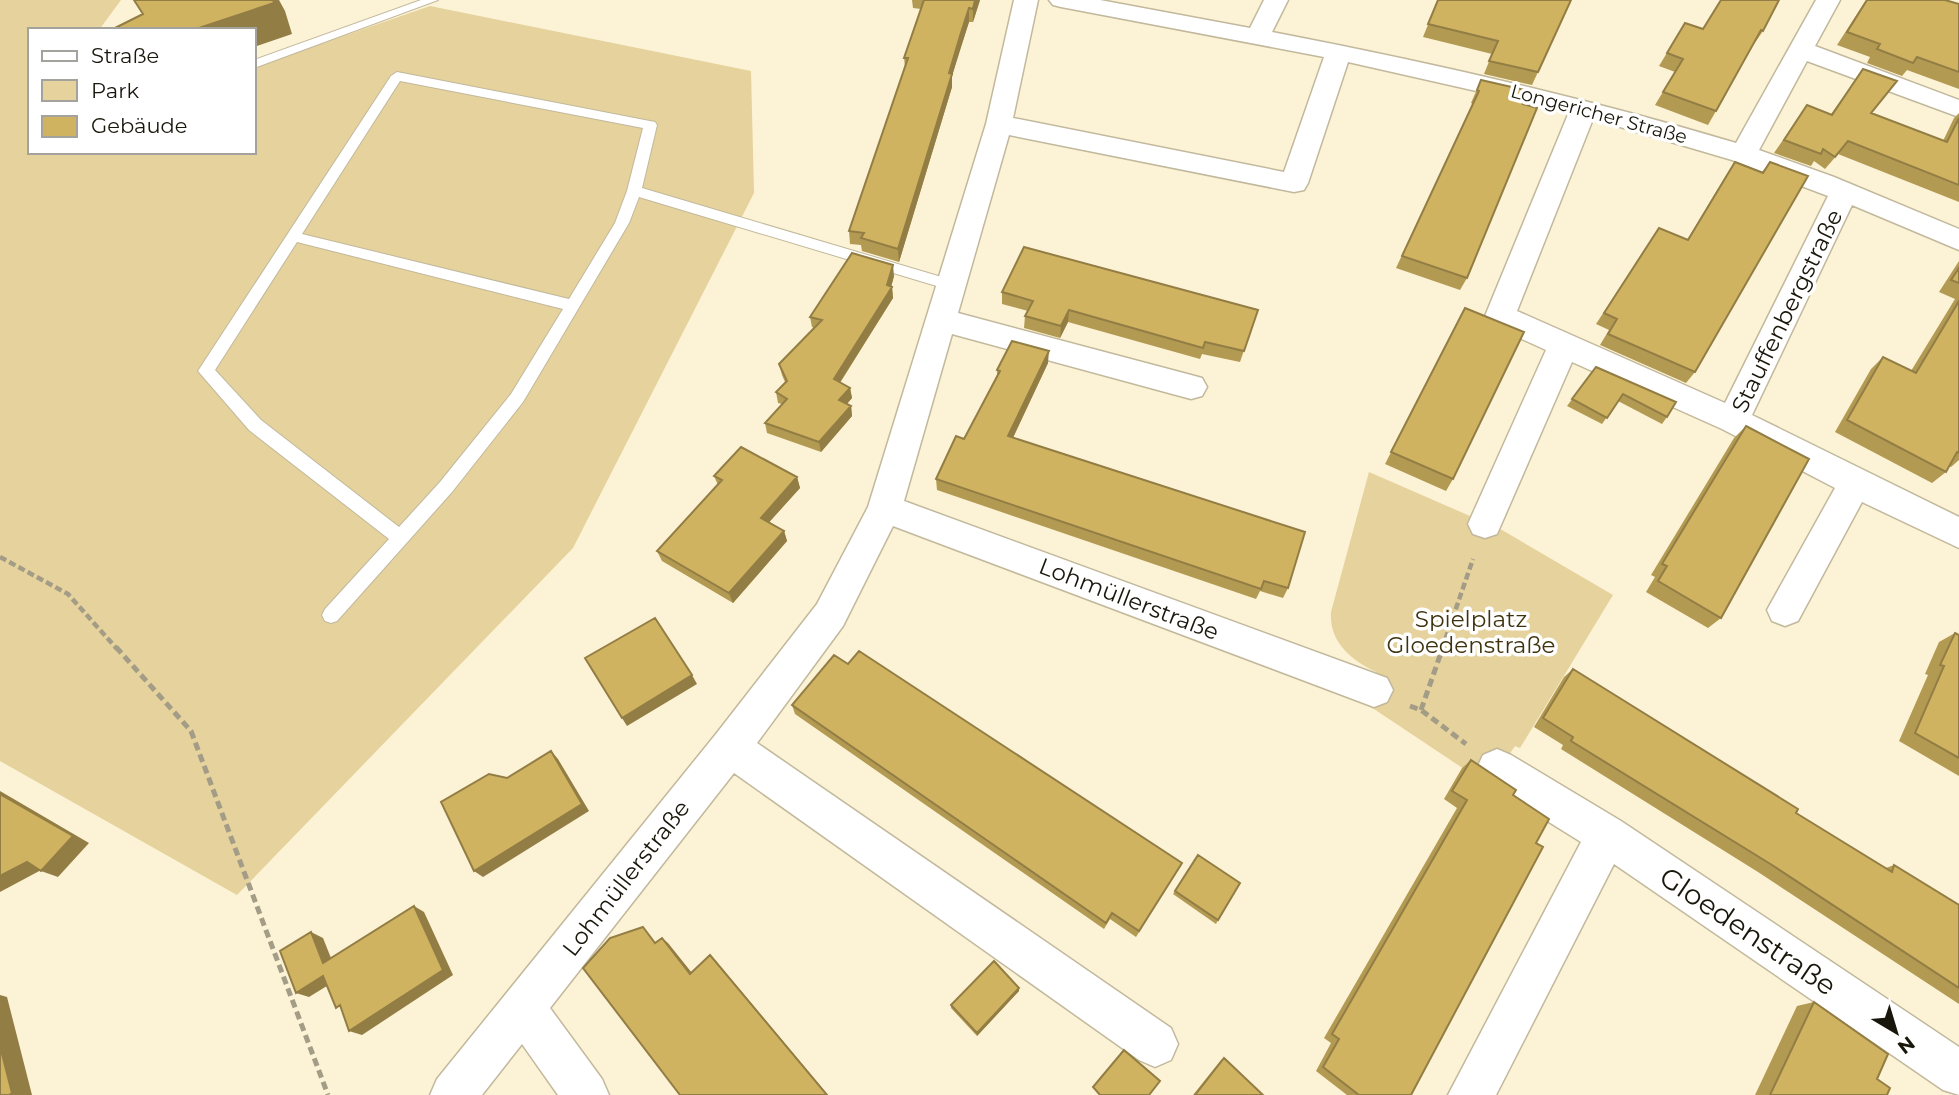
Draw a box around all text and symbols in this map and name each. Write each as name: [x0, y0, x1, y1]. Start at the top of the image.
legend: [28, 28, 256, 154]
text: Straße: [91, 43, 159, 68]
text: Park: [91, 78, 139, 103]
street label: Longericher Straße: [1508, 79, 1690, 149]
text: Gebäude: [91, 113, 188, 138]
street label: Stauffenbergstraße: [1726, 205, 1848, 417]
street label: Lohmüllerstraße: [1035, 552, 1223, 646]
park label: Spielplatz Gloedenstraße: [1387, 605, 1556, 659]
street label: Lohmüllerstraße: [556, 794, 696, 962]
street label: Gloedenstraße: [1653, 859, 1843, 1003]
north arrow: [1861, 997, 1931, 1067]
text: N: [1893, 1031, 1919, 1059]

